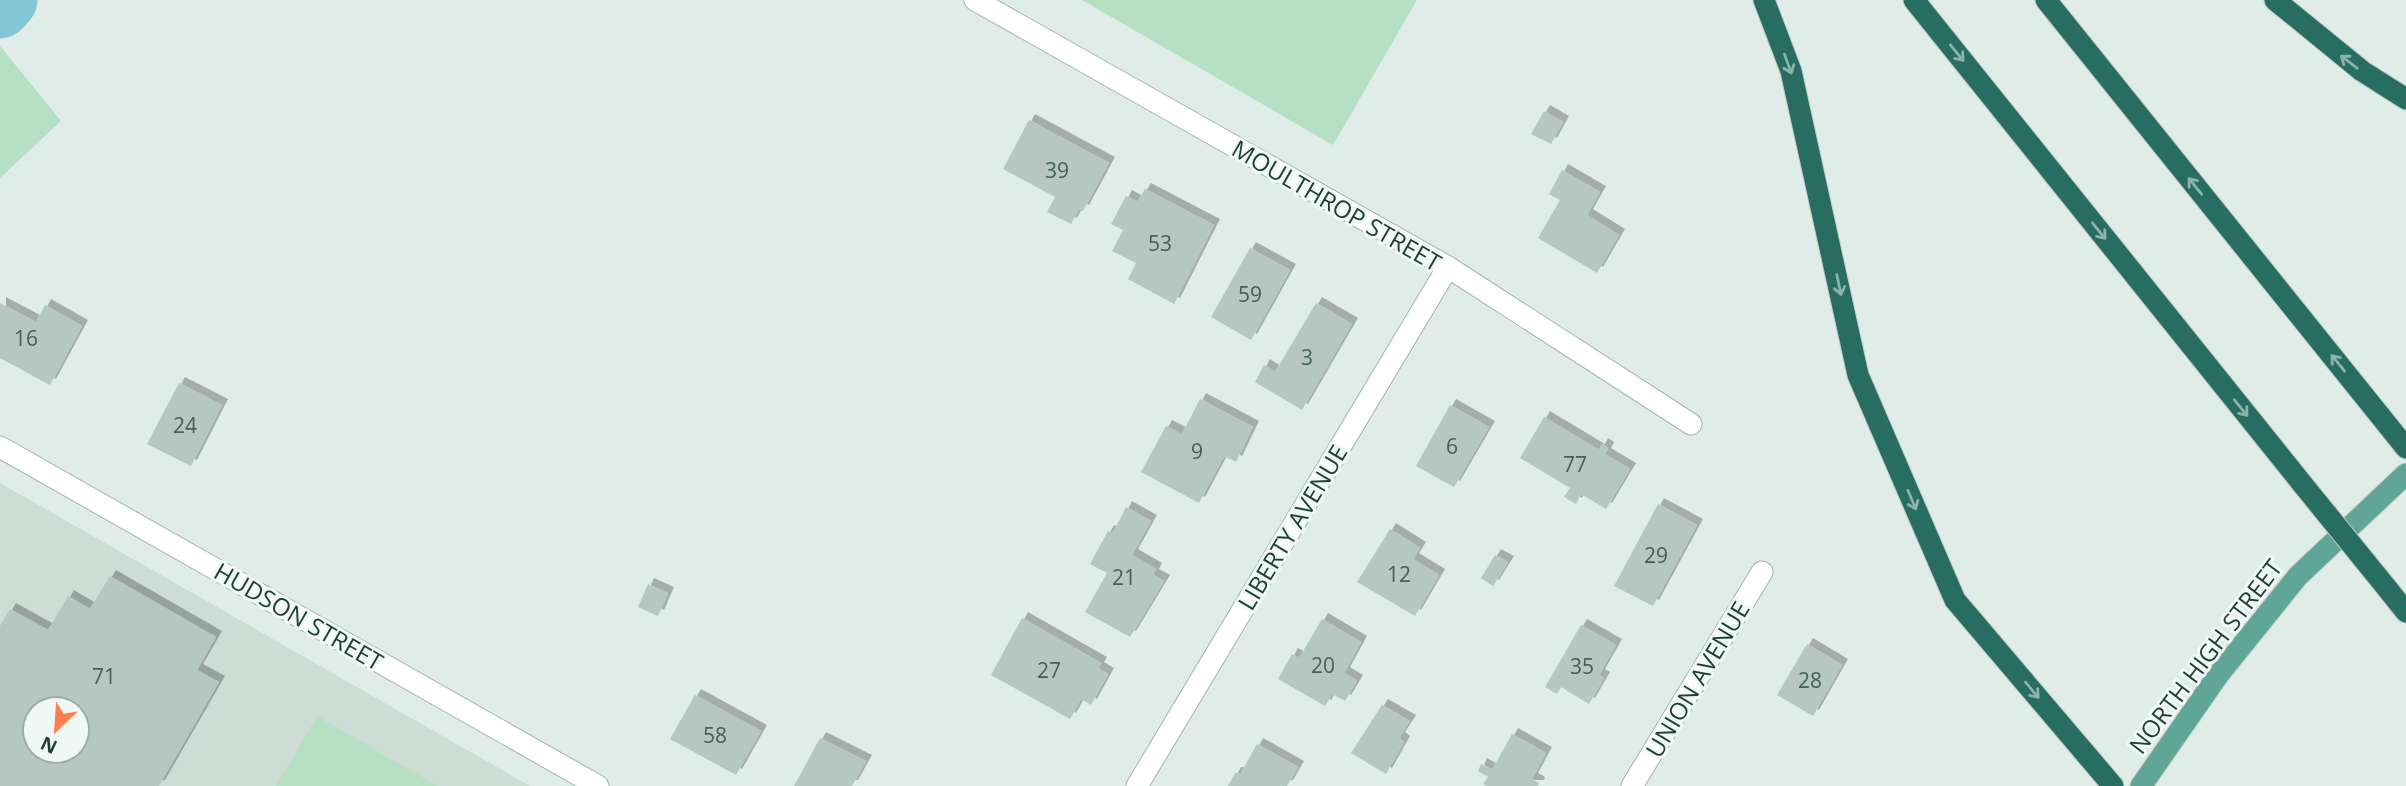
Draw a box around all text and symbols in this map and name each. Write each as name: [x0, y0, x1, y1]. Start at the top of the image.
one-way arrow: [1949, 44, 1964, 62]
one-way arrow: [1783, 52, 1795, 74]
one-way arrow: [2340, 54, 2359, 69]
street label: MOULTHROP STREET: [1226, 132, 1448, 278]
house number: 39: [1045, 156, 1069, 184]
one-way arrow: [2187, 177, 2203, 195]
one-way arrow: [2091, 221, 2107, 239]
house number: 53: [1148, 229, 1172, 257]
one-way arrow: [1832, 273, 1846, 296]
house number: 59: [1238, 280, 1262, 308]
house number: 16: [14, 324, 38, 352]
house number: 3: [1301, 343, 1313, 371]
one-way arrow: [2330, 354, 2345, 372]
one-way arrow: [2234, 399, 2249, 417]
house number: 24: [173, 411, 197, 439]
house number: 6: [1446, 432, 1458, 460]
house number: 9: [1191, 437, 1203, 465]
street label: LIBERTY AVENUE: [1230, 438, 1354, 616]
house number: 77: [1563, 450, 1587, 478]
one-way arrow: [1906, 489, 1919, 510]
house number: 29: [1644, 541, 1668, 569]
street label: NORTH HIGH STREET: [2121, 552, 2289, 760]
street label: HUDSON STREET: [209, 554, 389, 678]
house number: 12: [1387, 560, 1411, 588]
house number: 21: [1112, 563, 1136, 591]
street label: UNION AVENUE: [1637, 595, 1757, 763]
house number: 20: [1311, 651, 1335, 679]
house number: 35: [1570, 652, 1594, 680]
house number: 27: [1037, 656, 1061, 684]
house number: 71: [92, 662, 116, 690]
house number: 28: [1798, 666, 1822, 694]
one-way arrow: [2023, 681, 2039, 699]
north arrow: [21, 695, 91, 765]
house number: 58: [703, 721, 727, 749]
text: N: [36, 730, 61, 760]

